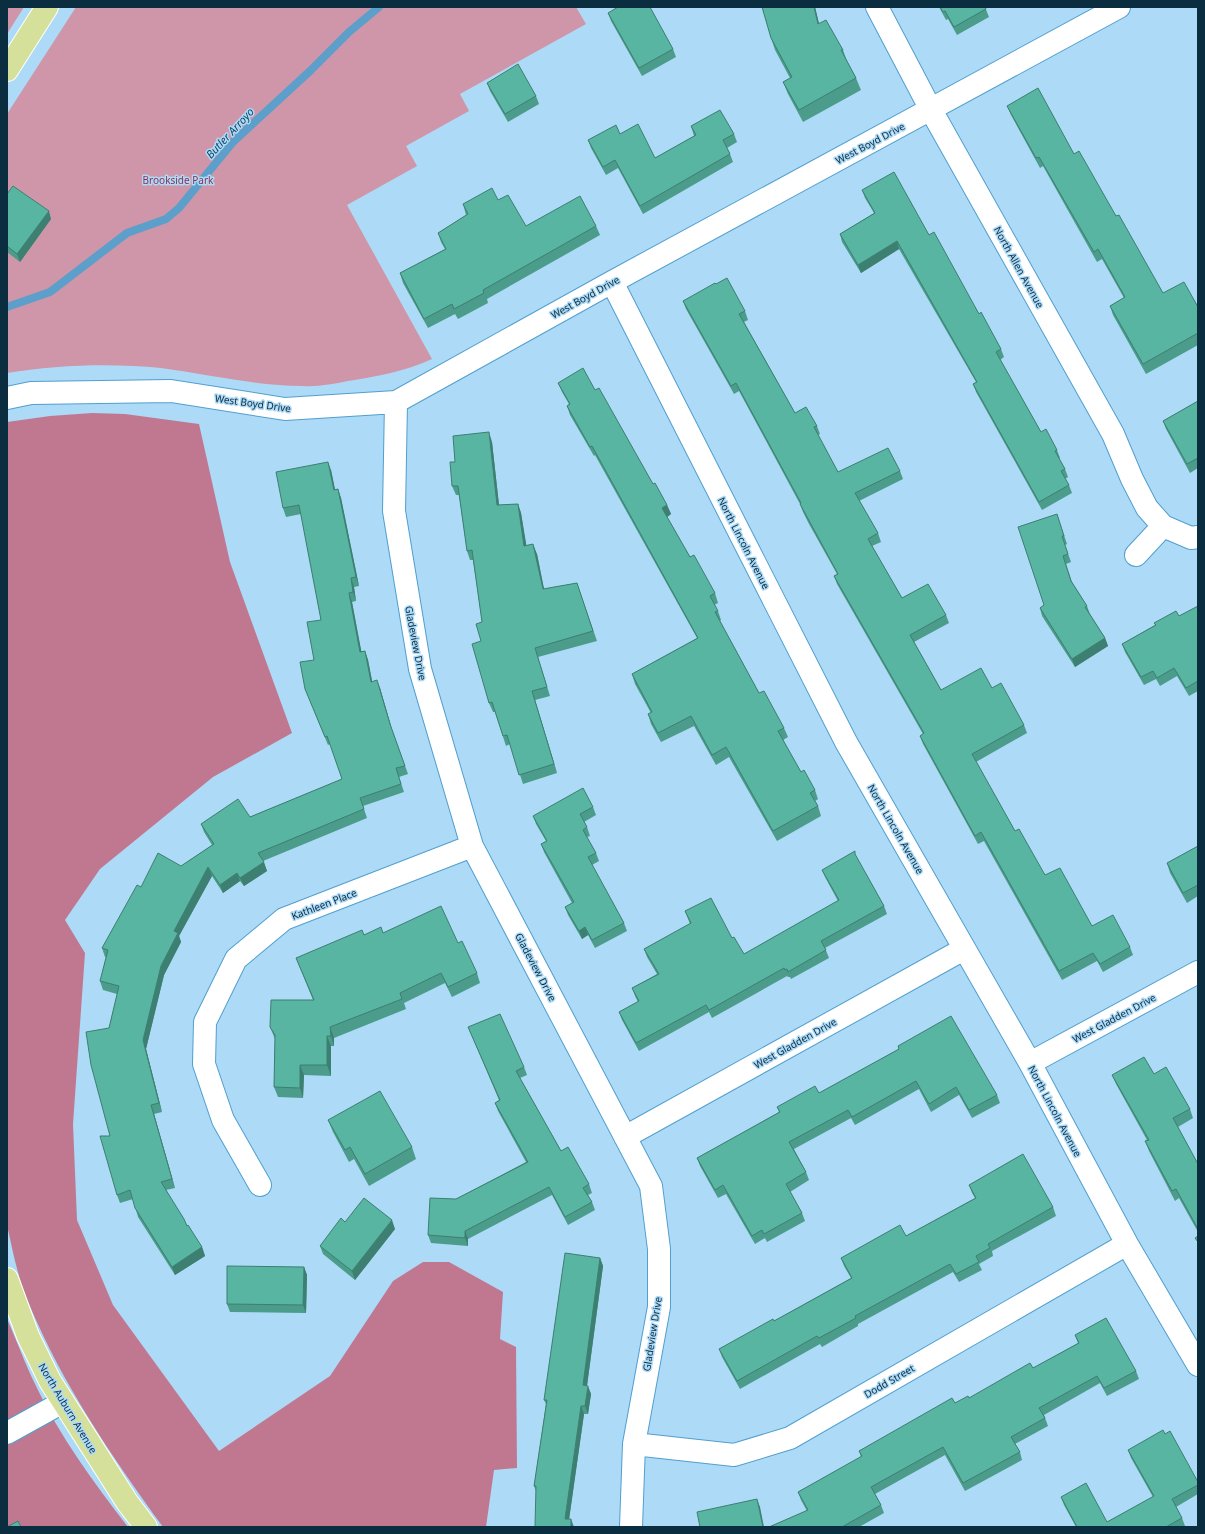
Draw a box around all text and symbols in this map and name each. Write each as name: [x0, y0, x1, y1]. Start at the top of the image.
water label: Butler Arroyo: [202, 104, 257, 161]
street label: West Boyd Drive: [833, 119, 907, 167]
park label: Brookside Park: [143, 173, 214, 187]
street label: North Allen Avenue: [991, 224, 1047, 311]
street label: West Boyd Drive: [548, 272, 622, 322]
street label: West Boyd Drive: [214, 391, 292, 415]
street label: North Lincoln Avenue: [715, 495, 773, 592]
street label: Gladeview Drive: [402, 605, 430, 682]
street label: North Lincoln Avenue: [865, 782, 928, 877]
street label: Kathleen Place: [289, 885, 359, 923]
street label: Gladeview Drive: [512, 930, 560, 1004]
street label: West Gladden Drive: [1070, 990, 1159, 1046]
street label: West Gladden Drive: [751, 1014, 839, 1072]
street label: North Lincoln Avenue: [1025, 1063, 1085, 1159]
street label: Gladeview Drive: [639, 1295, 665, 1372]
street label: North Auburn Avenue: [35, 1360, 101, 1456]
street label: Dodd Street: [861, 1361, 917, 1401]

